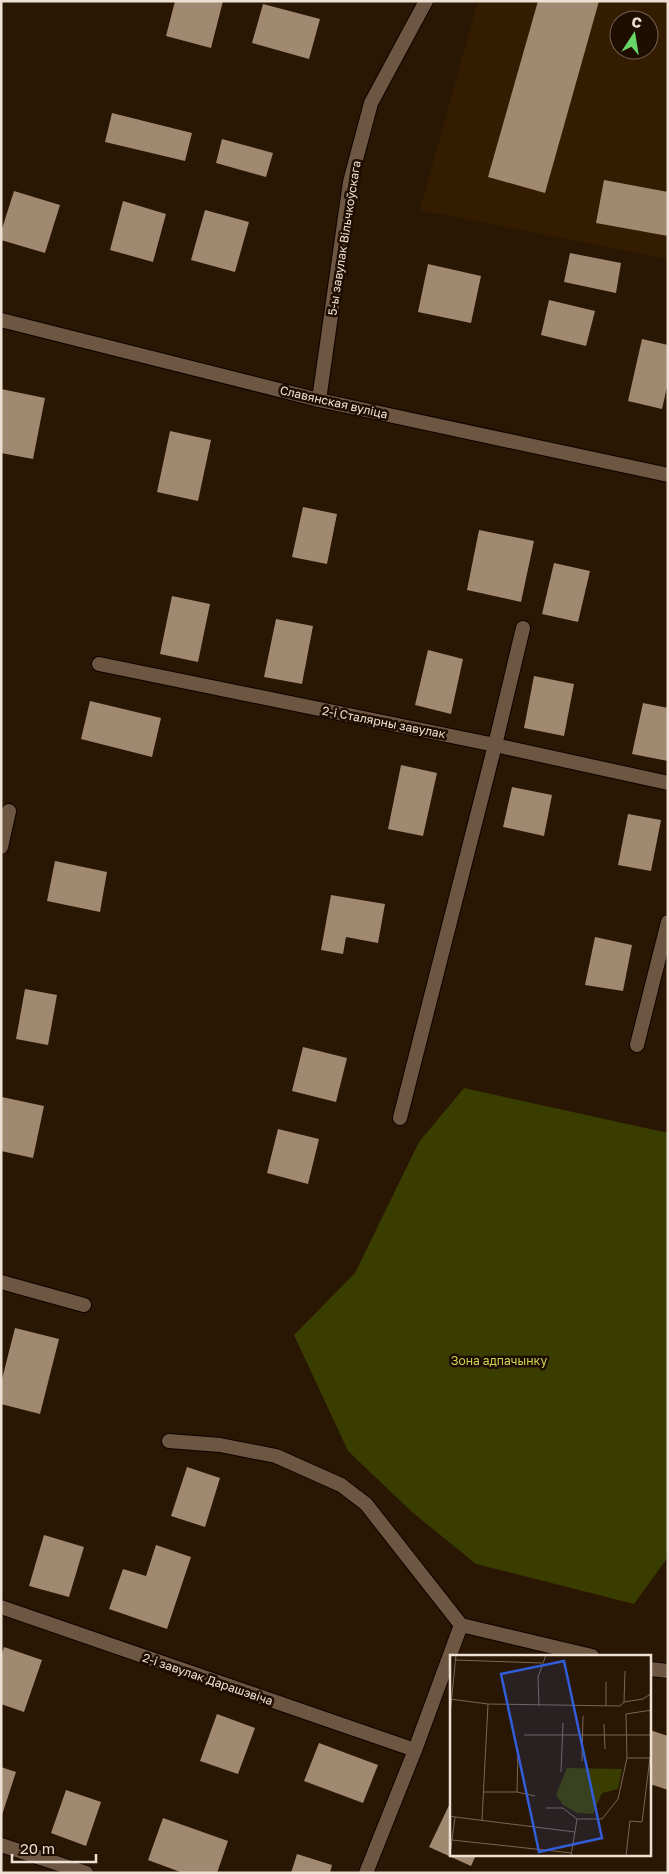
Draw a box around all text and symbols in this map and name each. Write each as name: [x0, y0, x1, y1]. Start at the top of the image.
north arrow: [609, 10, 659, 60]
text: С: [630, 12, 643, 31]
street label: 5-ы завулак Вільчкоўскага: [324, 160, 364, 316]
street label: Славянская вуліца: [279, 382, 389, 422]
street label: 2-і Сталярны завулак: [321, 703, 447, 741]
park label: Зона адпачынку: [451, 1353, 548, 1368]
street label: 2-і завулак Дарашэвіча: [141, 1650, 275, 1708]
inset map: [450, 1655, 652, 1856]
scale bar: [12, 1832, 96, 1864]
text: 20 m: [20, 1839, 55, 1857]

